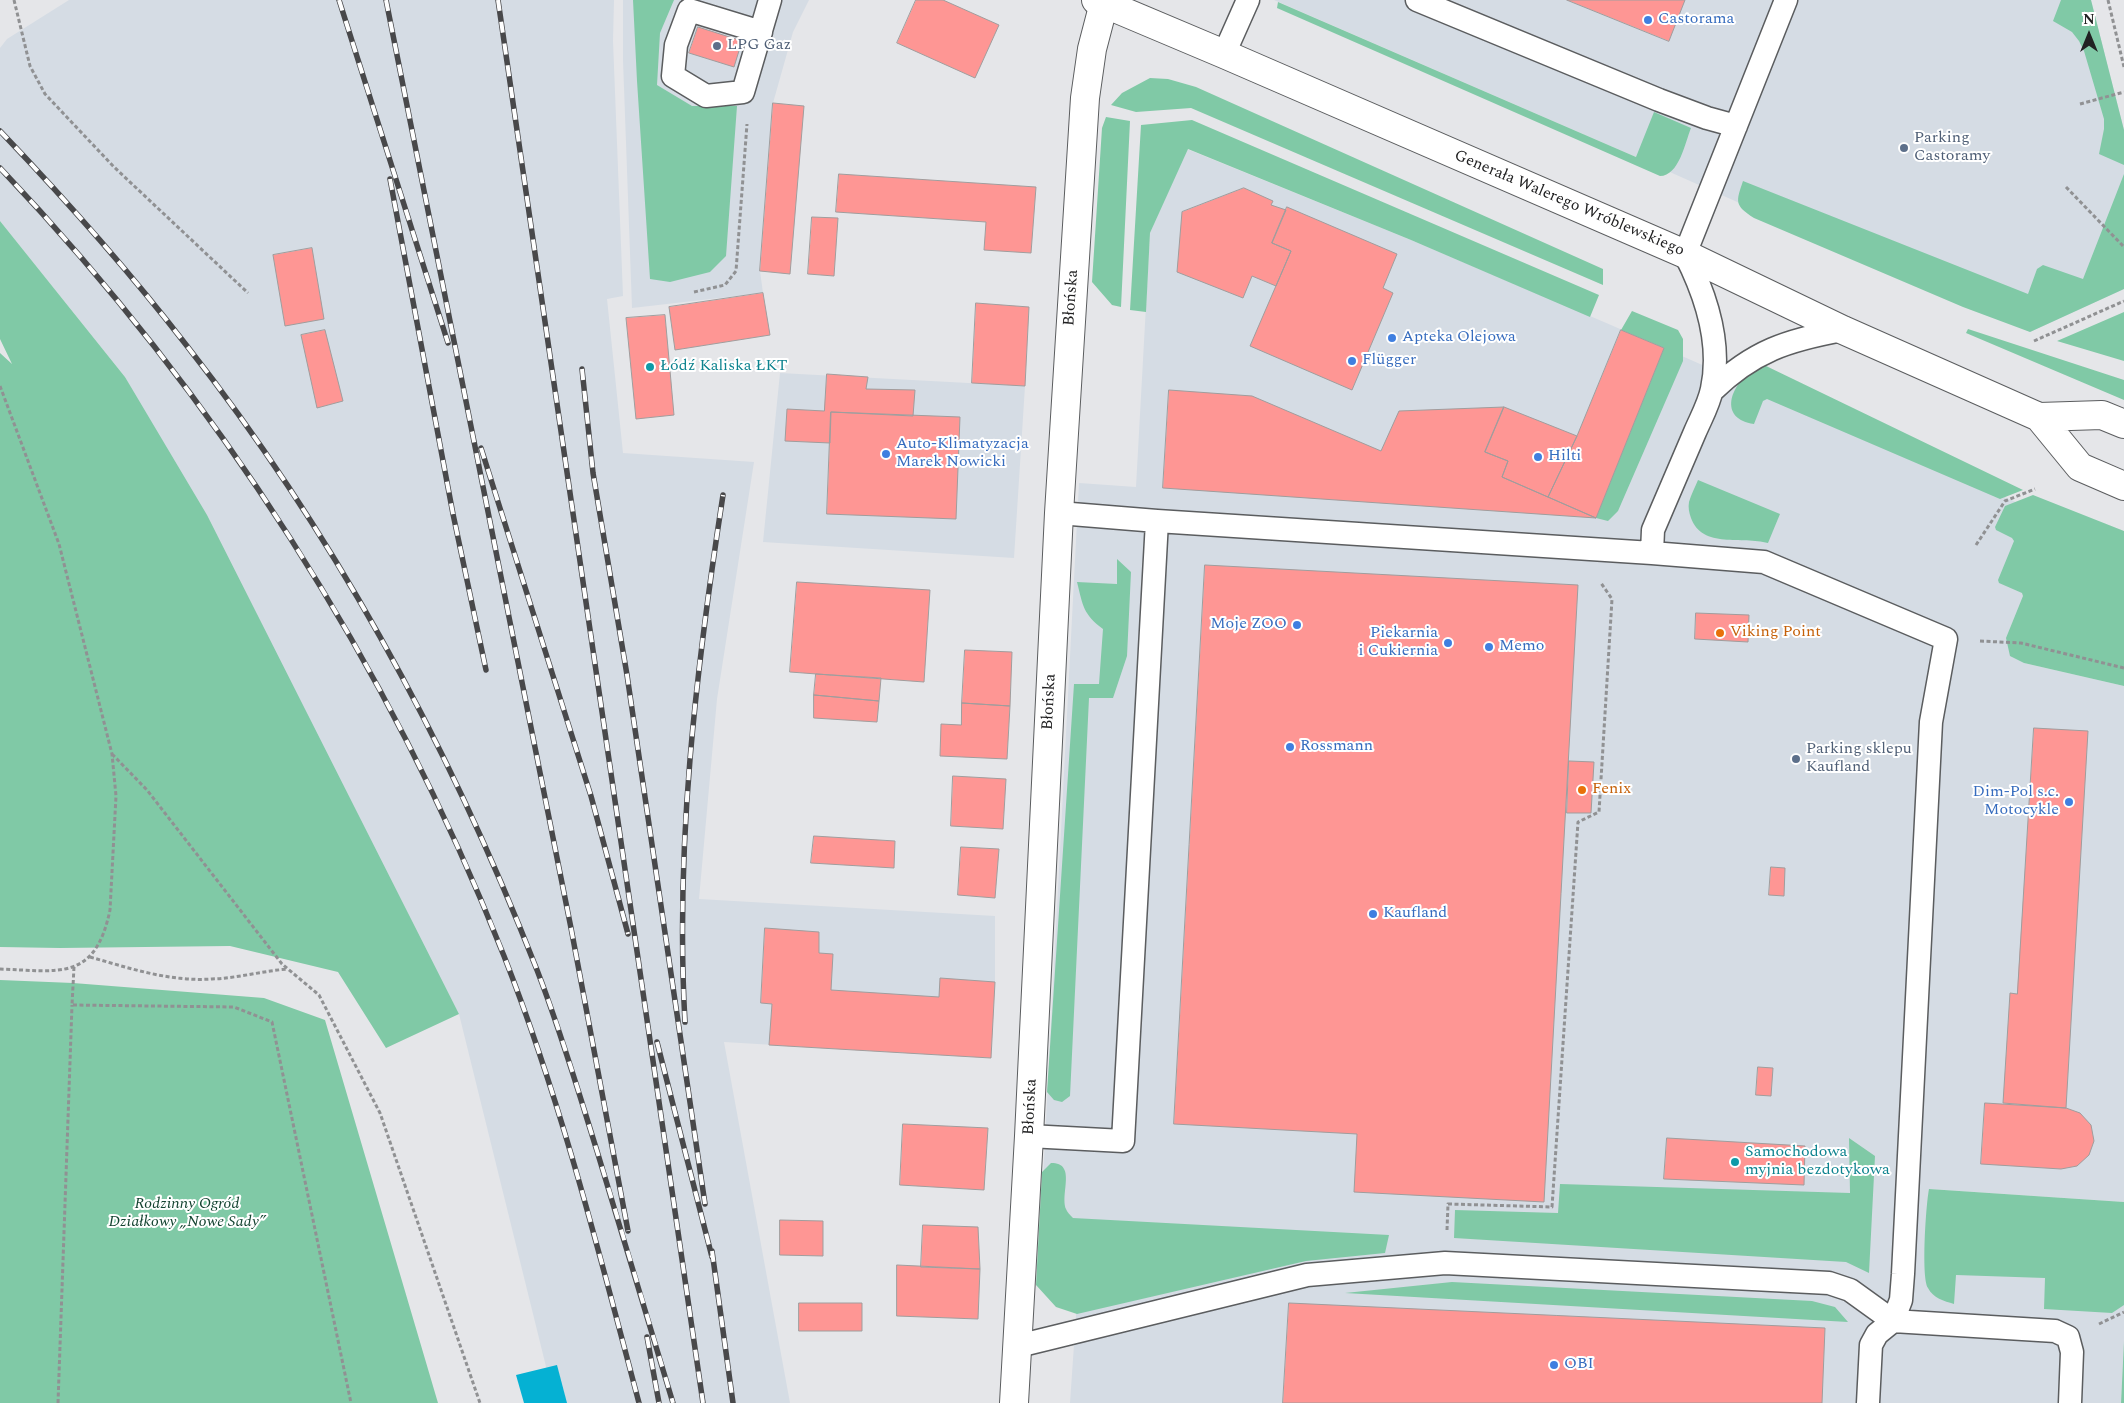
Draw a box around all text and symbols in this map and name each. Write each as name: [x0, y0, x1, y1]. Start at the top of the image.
text: N: [2083, 9, 2095, 30]
place label: Castorama: [1658, 10, 1734, 30]
north arrow: [2064, 10, 2114, 60]
marker: Castorama: [1642, 14, 1654, 26]
place label: LPG Gaz: [727, 36, 791, 56]
marker: LPG Gaz: [711, 40, 723, 52]
place label: Parking Castoramy: [1914, 129, 1990, 167]
marker: Parking Castoramy: [1898, 142, 1910, 154]
street label: Generała Walerego Wróblewskiego: [1451, 147, 1687, 261]
street label: Błońska: [1060, 269, 1084, 327]
place label: Apteka Olejowa: [1402, 328, 1516, 348]
marker: Apteka Olejowa: [1386, 332, 1398, 344]
place label: Flügger: [1362, 351, 1416, 371]
marker: Flügger: [1346, 355, 1358, 367]
place label: Łódź Kaliska ŁKT: [660, 357, 788, 377]
marker: Łódź Kaliska ŁKT: [644, 361, 656, 373]
place label: Auto-Klimatyzacja Marek Nowicki: [896, 435, 1029, 473]
place label: Hilti: [1548, 447, 1581, 467]
marker: Auto-Klimatyzacja Marek Nowicki: [880, 448, 892, 460]
marker: Hilti: [1532, 451, 1544, 463]
place label: Moje ZOO: [1210, 615, 1287, 635]
marker: Moje ZOO: [1291, 619, 1303, 631]
place label: Viking Point: [1730, 623, 1821, 643]
place label: Piekarnia i Cukiernia: [1359, 624, 1438, 662]
marker: Viking Point: [1714, 627, 1726, 639]
marker: Piekarnia i Cukiernia: [1442, 637, 1454, 649]
place label: Memo: [1499, 637, 1544, 657]
marker: Memo: [1483, 641, 1495, 653]
street label: Błońska: [1039, 673, 1061, 731]
place label: Rossmann: [1300, 737, 1373, 757]
place label: Parking sklepu Kaufland: [1806, 740, 1912, 778]
marker: Rossmann: [1284, 741, 1296, 753]
marker: Parking sklepu Kaufland: [1790, 753, 1802, 765]
place label: Fenix: [1592, 780, 1631, 800]
place label: Dim-Pol s.c. Motocykle: [1973, 783, 2059, 821]
marker: Fenix: [1576, 784, 1588, 796]
marker: Dim-Pol s.c. Motocykle: [2063, 796, 2075, 808]
place label: Kaufland: [1383, 904, 1447, 924]
marker: Kaufland: [1367, 908, 1379, 920]
street label: Błońska: [1020, 1078, 1042, 1136]
place label: Samochodowa myjnia bezdotykowa: [1745, 1143, 1890, 1181]
marker: Samochodowa myjnia bezdotykowa: [1729, 1156, 1741, 1168]
park label: Rodzinny Ogród Działkowy „Nowe Sady”: [108, 1195, 266, 1233]
place label: OBI: [1564, 1355, 1594, 1375]
marker: OBI: [1548, 1359, 1560, 1371]

